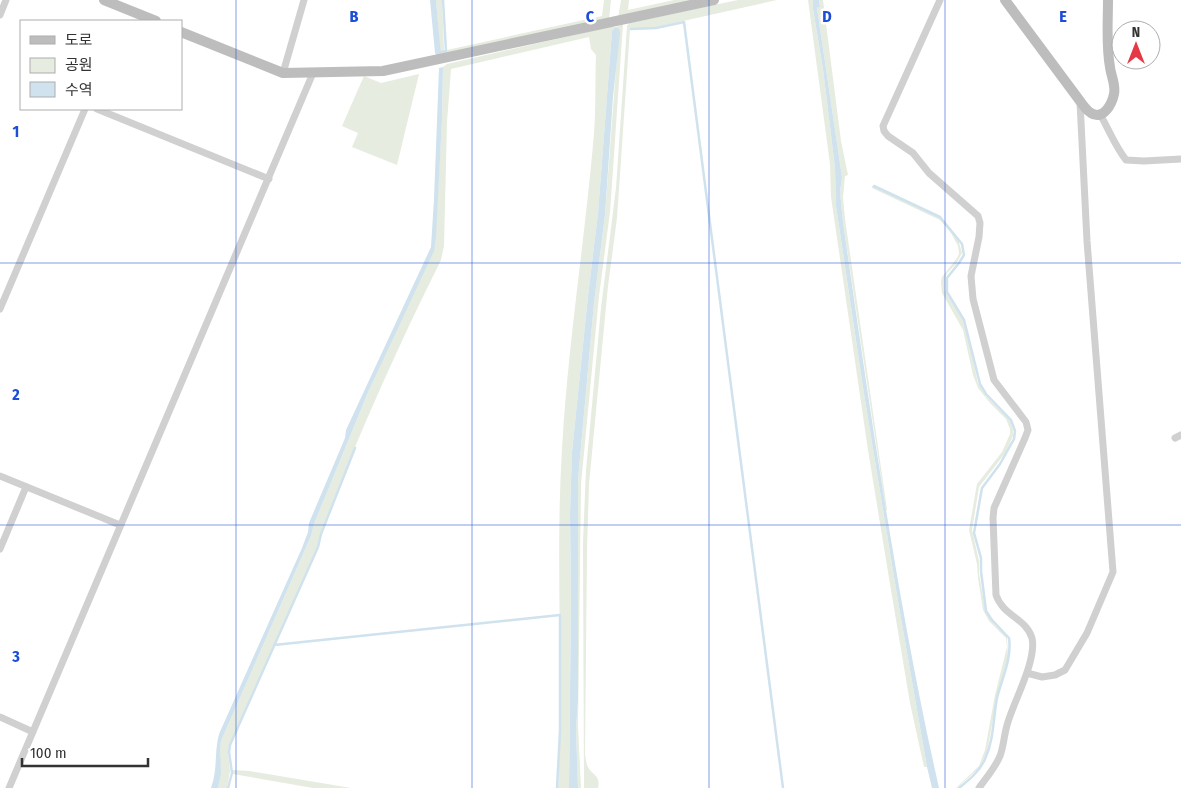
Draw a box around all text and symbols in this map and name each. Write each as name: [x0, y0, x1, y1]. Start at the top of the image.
text: B: [350, 7, 359, 26]
text: C: [586, 7, 595, 26]
text: D: [822, 7, 832, 26]
text: E: [1059, 7, 1067, 26]
legend: [20, 20, 182, 110]
north arrow: [1111, 20, 1161, 70]
text: N: [1132, 24, 1140, 41]
text: 도로: [65, 31, 93, 49]
text: 공원: [65, 56, 93, 74]
text: 수역: [65, 81, 93, 99]
text: 1: [13, 122, 19, 141]
text: 2: [11, 385, 20, 404]
text: 3: [11, 647, 20, 666]
scale bar: [22, 736, 149, 768]
text: 100 m: [30, 744, 67, 762]

